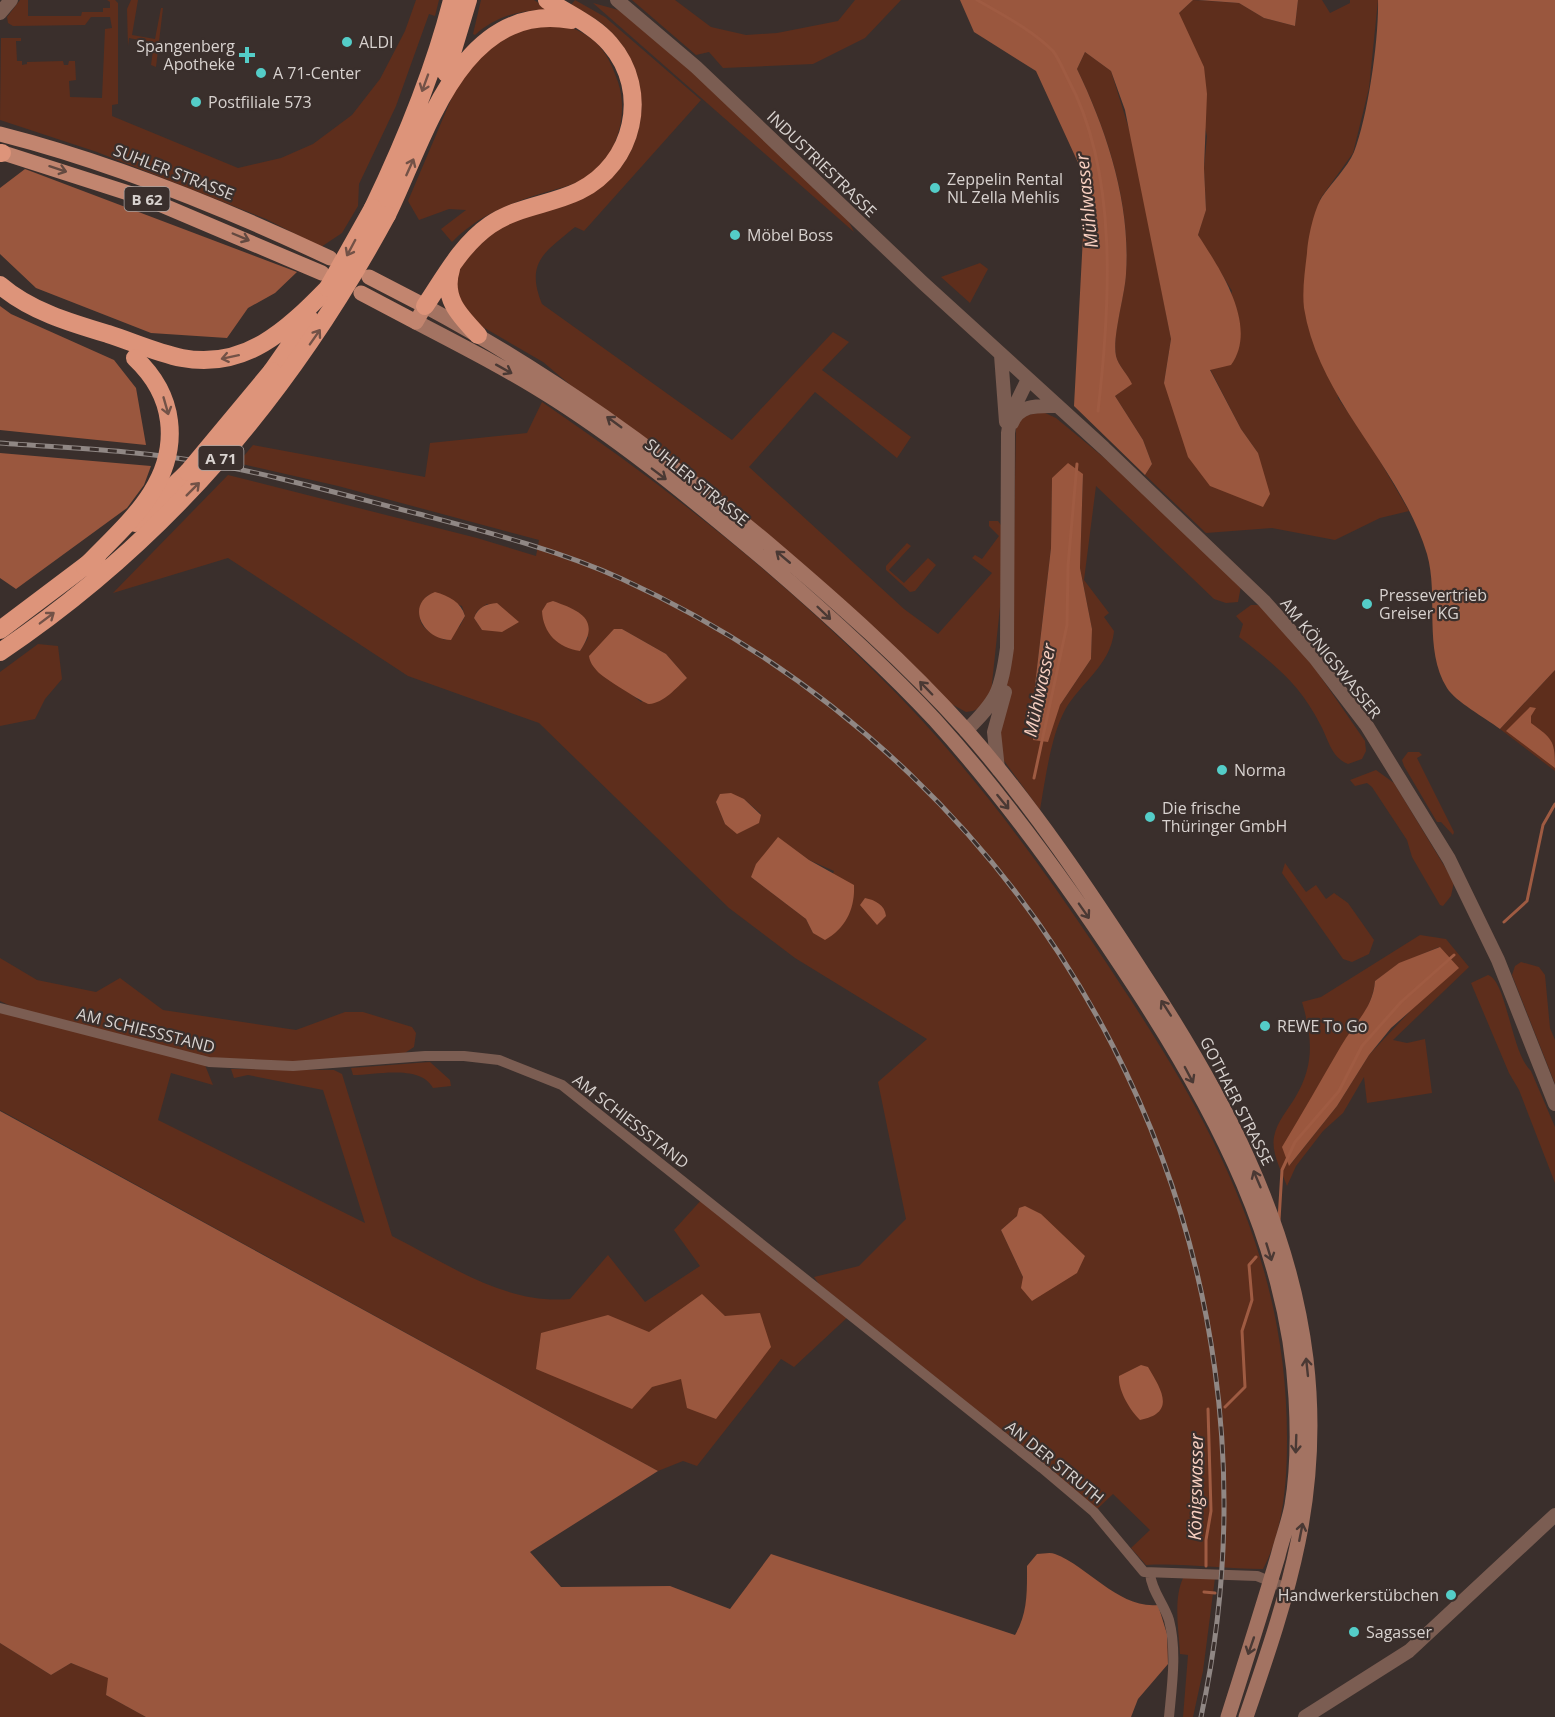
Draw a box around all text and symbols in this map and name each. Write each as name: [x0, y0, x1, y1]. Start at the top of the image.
place label: ALDI: [359, 31, 394, 53]
place label: Spangenberg Apotheke: [136, 35, 235, 75]
marker: ALDI: [340, 35, 354, 49]
marker: Spangenberg Apotheke: [240, 48, 254, 62]
place label: A 71-Center: [273, 62, 361, 84]
marker: A 71-Center: [254, 66, 268, 80]
one-way arrow: [419, 73, 430, 92]
place label: Postfiliale 573: [208, 91, 312, 113]
marker: Postfiliale 573: [189, 95, 203, 109]
street label: INDUSTRIESTRASSE: [762, 106, 882, 222]
street label: SUHLER STRASSE: [111, 139, 237, 205]
water label: Mühlwasser: [1069, 152, 1103, 250]
one-way arrow: [404, 158, 416, 176]
one-way arrow: [48, 164, 67, 175]
place label: Zeppelin Rental NL Zella Mehlis: [947, 168, 1063, 208]
marker: Zeppelin Rental NL Zella Mehlis: [928, 181, 942, 195]
road number: B 62: [124, 187, 170, 211]
place label: Möbel Boss: [747, 224, 833, 246]
marker: Möbel Boss: [728, 228, 742, 242]
one-way arrow: [231, 232, 249, 243]
one-way arrow: [345, 239, 356, 257]
one-way arrow: [309, 330, 321, 346]
one-way arrow: [221, 352, 241, 363]
one-way arrow: [495, 363, 512, 375]
one-way arrow: [161, 396, 172, 415]
one-way arrow: [606, 416, 622, 428]
street label: SUHLER STRASSE: [641, 433, 753, 531]
road number: A 71: [198, 446, 244, 470]
one-way arrow: [651, 467, 667, 480]
one-way arrow: [186, 481, 201, 496]
one-way arrow: [775, 550, 791, 563]
place label: Pressevertrieb Greiser KG: [1379, 584, 1487, 624]
street label: AM KÖNIGSWASSER: [1276, 593, 1387, 723]
marker: Pressevertrieb Greiser KG: [1360, 597, 1374, 611]
one-way arrow: [817, 606, 832, 620]
one-way arrow: [39, 612, 55, 624]
water label: Mühlwasser: [1017, 640, 1061, 739]
one-way arrow: [919, 681, 934, 696]
place label: Norma: [1234, 759, 1286, 781]
marker: Norma: [1215, 763, 1229, 777]
one-way arrow: [996, 794, 1009, 810]
place label: Die frische Thüringer GmbH: [1162, 797, 1287, 837]
marker: Die frische Thüringer GmbH: [1143, 810, 1157, 824]
one-way arrow: [1078, 902, 1090, 918]
one-way arrow: [1159, 999, 1172, 1016]
street label: AM SCHIESSSTAND: [75, 1002, 217, 1058]
place label: REWE To Go: [1277, 1015, 1367, 1037]
marker: REWE To Go: [1258, 1019, 1272, 1033]
street label: GOTHAER STRASSE: [1195, 1033, 1279, 1169]
one-way arrow: [1184, 1065, 1195, 1083]
street label: AM SCHIESSSTAND: [568, 1069, 694, 1173]
one-way arrow: [1251, 1171, 1262, 1189]
one-way arrow: [1264, 1242, 1275, 1261]
one-way arrow: [1301, 1358, 1312, 1378]
street label: AN DER STRUTH: [1001, 1416, 1109, 1508]
water label: Königswasser: [1182, 1432, 1208, 1541]
one-way arrow: [1290, 1434, 1302, 1454]
one-way arrow: [1296, 1523, 1307, 1543]
place label: Handwerkerstübchen: [1278, 1584, 1439, 1606]
marker: Handwerkerstübchen: [1444, 1588, 1458, 1602]
place label: Sagasser: [1366, 1621, 1432, 1643]
marker: Sagasser: [1347, 1625, 1361, 1639]
one-way arrow: [1245, 1636, 1256, 1655]

